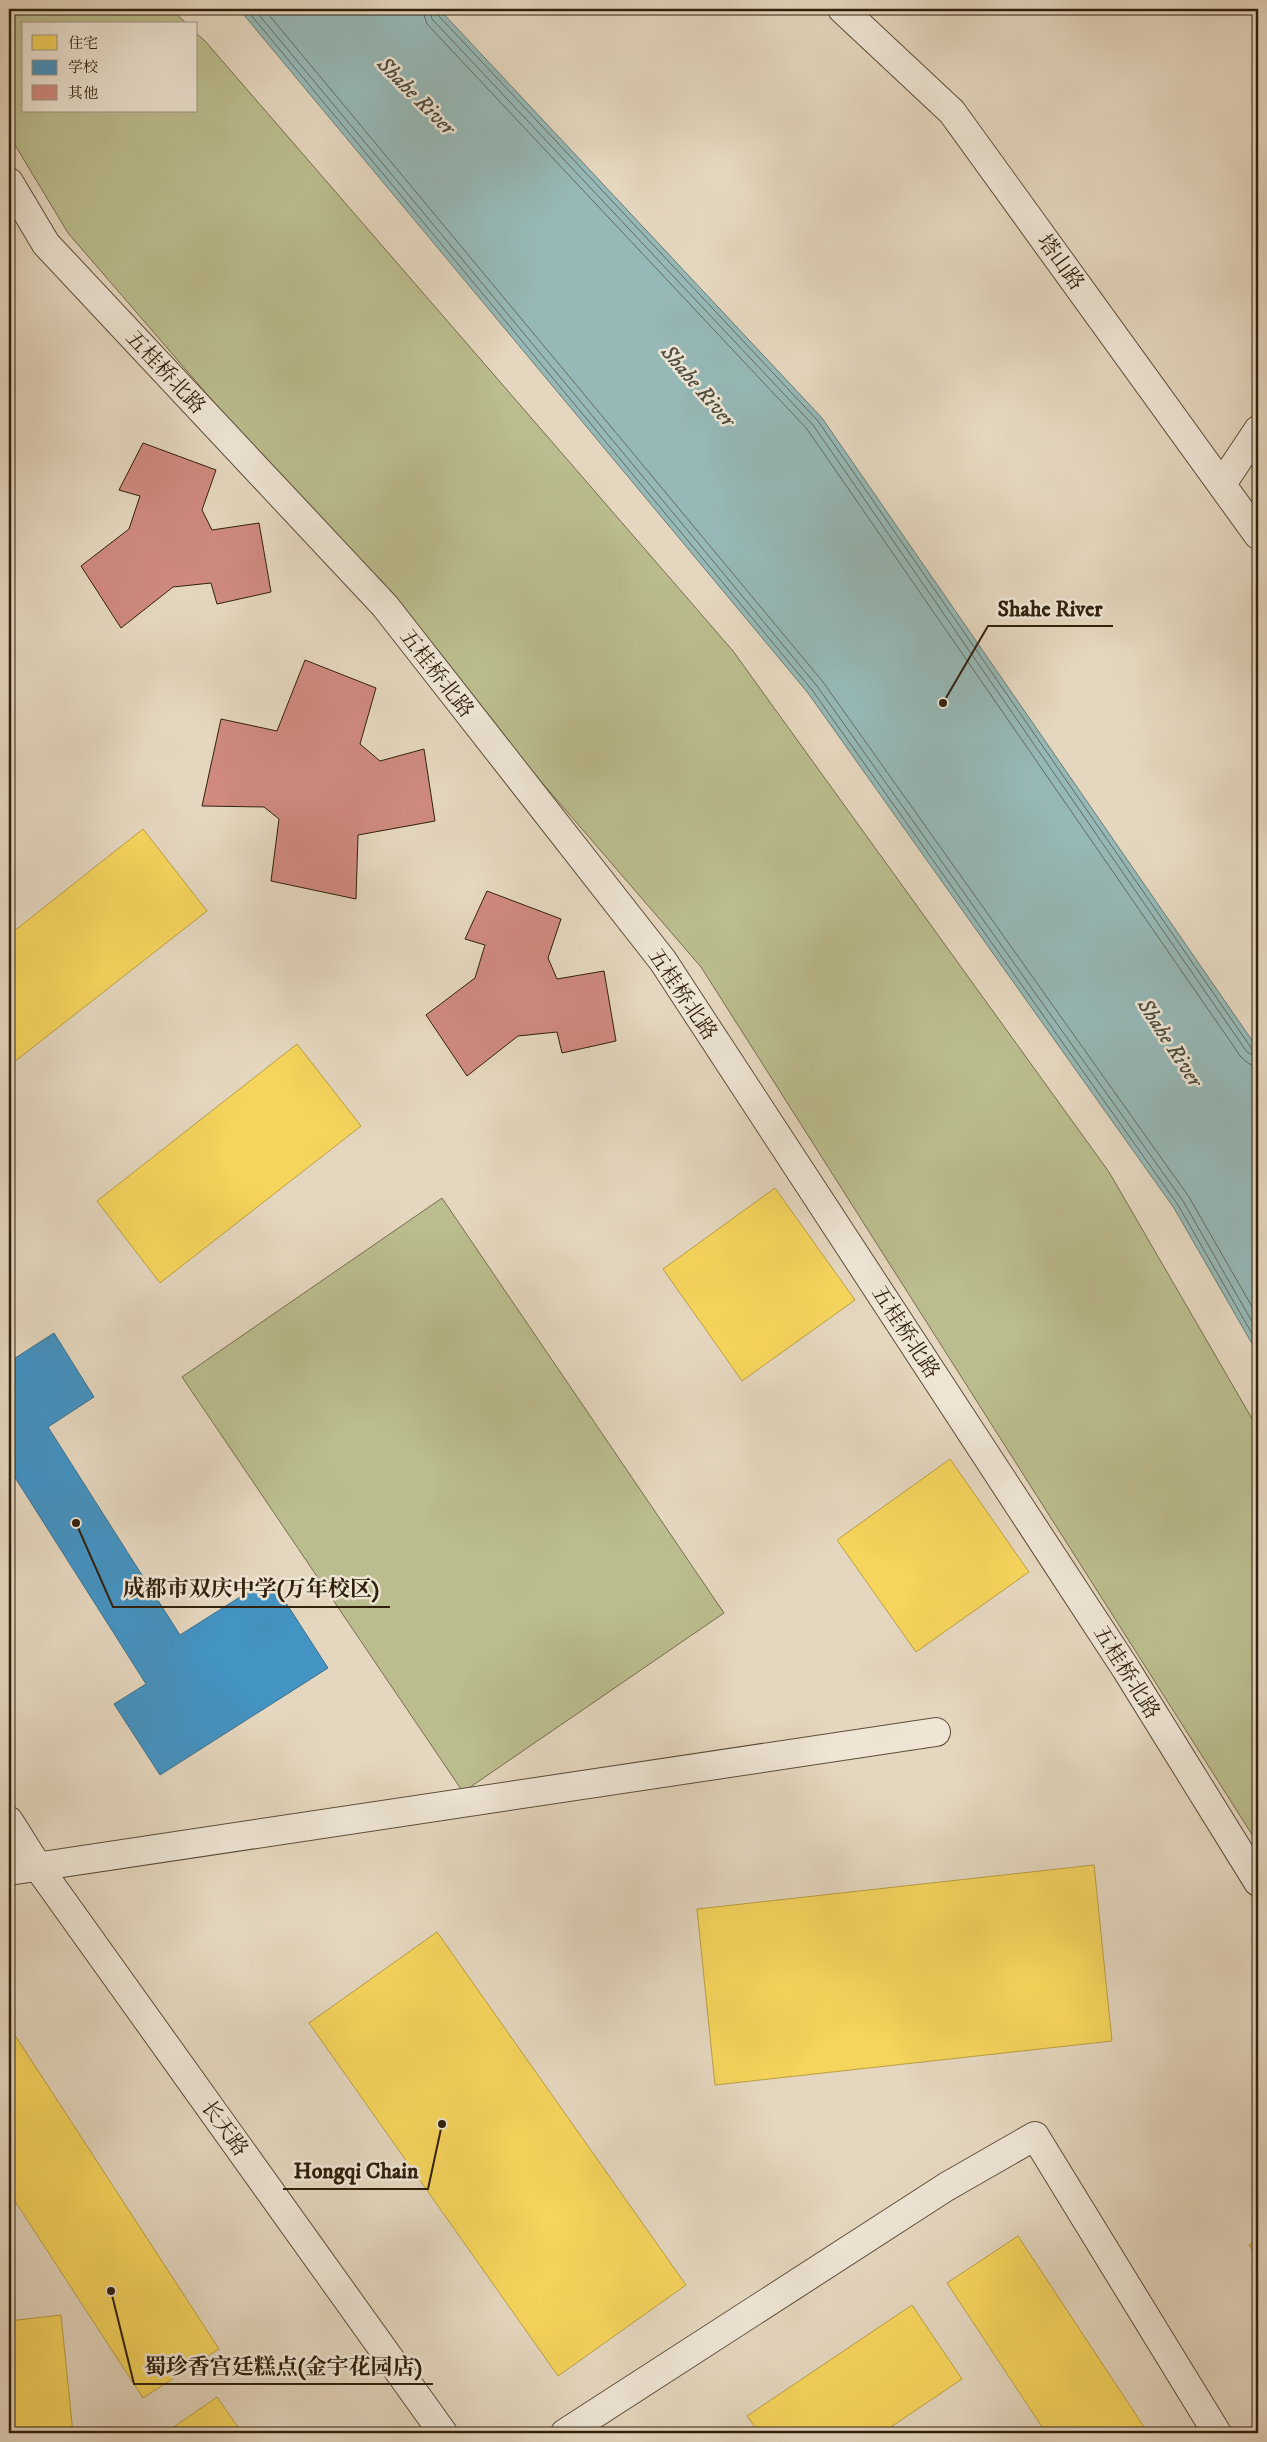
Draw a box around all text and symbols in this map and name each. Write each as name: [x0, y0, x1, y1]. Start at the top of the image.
legend: [22, 22, 198, 112]
text: 住宅: [68, 34, 98, 53]
water label: Shahe River: [370, 50, 462, 143]
text: 学校: [68, 58, 98, 77]
text: 其他: [68, 84, 98, 103]
street label: 塔山路: [1031, 229, 1089, 296]
street label: 五桂桥北路: [120, 325, 211, 420]
water label: Shahe River: [654, 339, 742, 434]
callout: Shahe River: [988, 589, 1113, 626]
text: Shahe River: [998, 596, 1103, 623]
street label: 五桂桥北路: [394, 624, 479, 723]
street label: 五桂桥北路: [642, 944, 722, 1045]
water label: Shahe River: [1131, 993, 1210, 1094]
street label: 五桂桥北路: [866, 1281, 945, 1384]
callout: 成都市双庆中学(万年校区): [113, 1570, 390, 1607]
text: 成都市双庆中学(万年校区): [123, 1576, 379, 1603]
street label: 五桂桥北路: [1087, 1621, 1165, 1724]
street label: 长天路: [195, 2095, 253, 2162]
callout: Hongqi Chain: [283, 2152, 428, 2189]
text: Hongqi Chain: [294, 2158, 419, 2185]
callout: 蜀珍香宫廷糕点(金宇花园店): [134, 2347, 433, 2384]
text: 蜀珍香宫廷糕点(金宇花园店): [144, 2354, 422, 2381]

